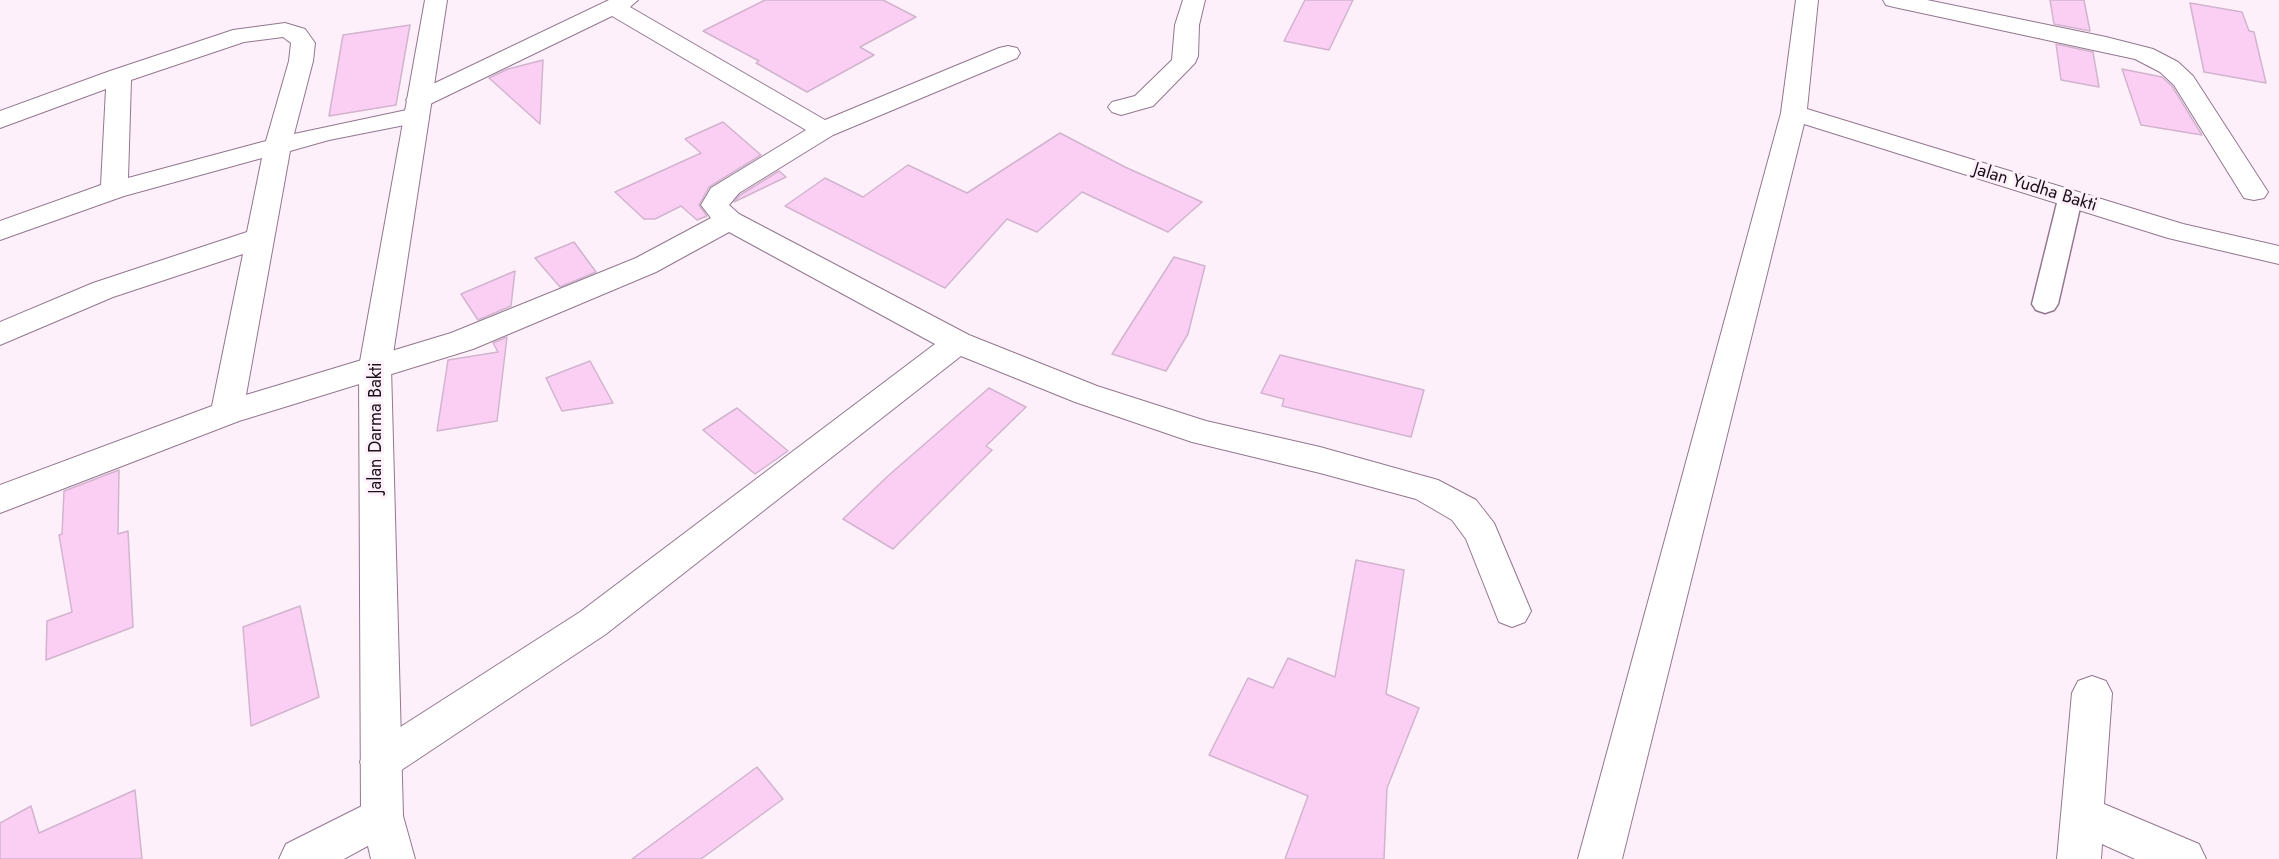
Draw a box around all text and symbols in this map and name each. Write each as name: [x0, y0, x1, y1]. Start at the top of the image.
street label: Jalan Yudha Bakti: [1971, 159, 2099, 217]
street label: Jalan Darma Bakti: [366, 362, 388, 494]

